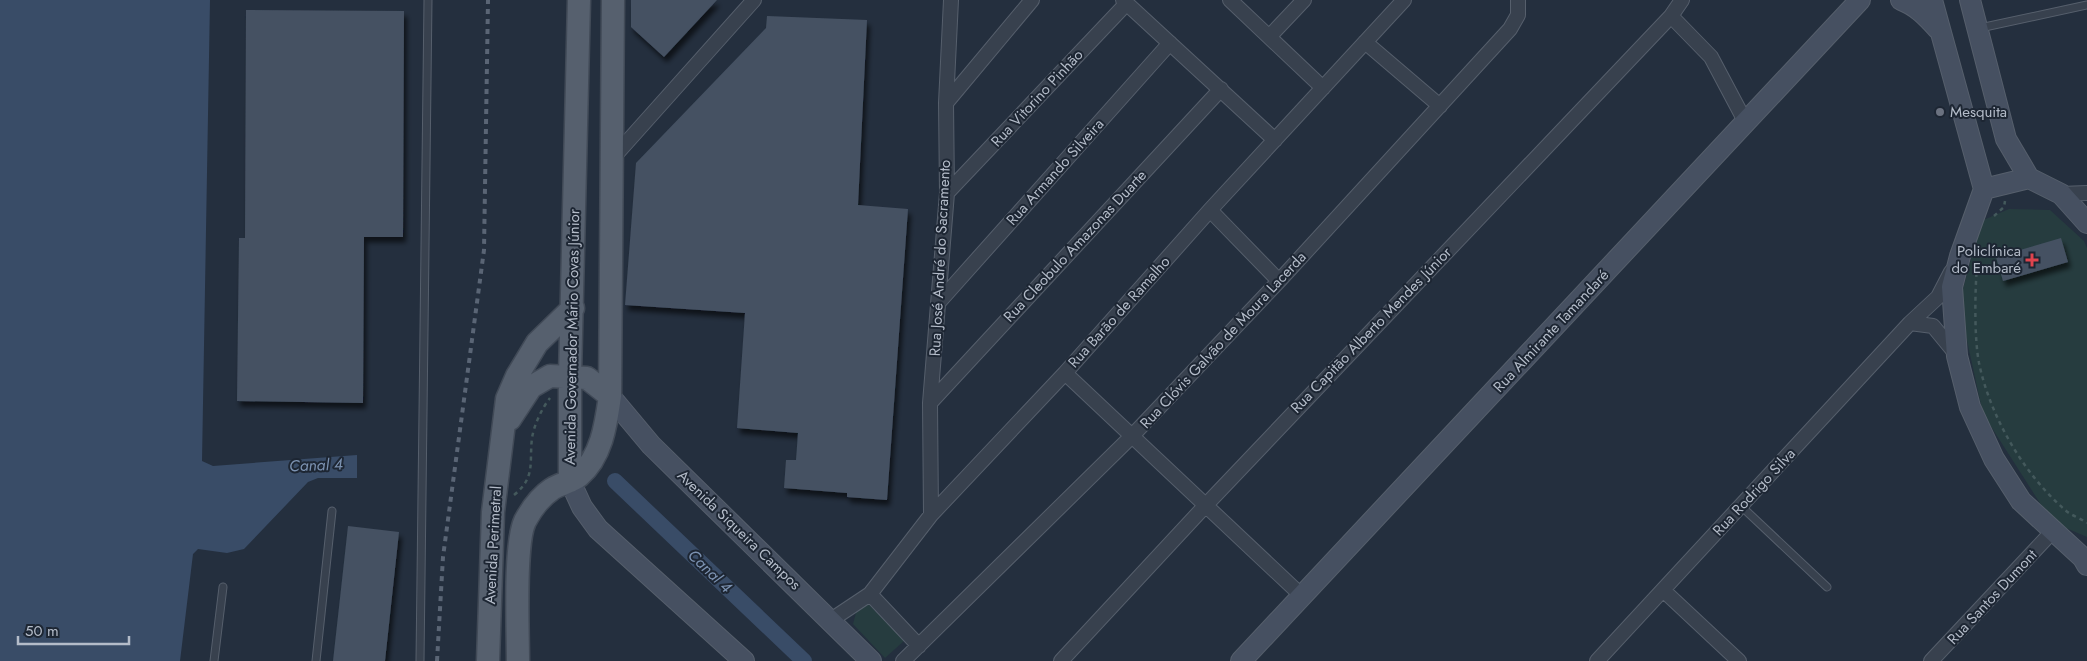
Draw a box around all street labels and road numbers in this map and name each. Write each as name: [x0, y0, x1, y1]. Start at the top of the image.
street label: Rua Vitorino Pinhão: [986, 44, 1088, 152]
street label: Rua Armando Silveira: [1001, 114, 1109, 230]
street label: Rua José André do Sacramento: [924, 159, 956, 357]
street label: Rua Cleobulo Amazonas Duarte: [998, 165, 1152, 327]
street label: Avenida Governador Mário Covas Júnior: [559, 208, 585, 465]
street label: Rua Capitão Alberto Mendes Júnior: [1285, 241, 1457, 418]
street label: Rua Clóvis Galvão de Moura Lacerda: [1135, 246, 1311, 434]
street label: Rua Barão de Ramalho: [1063, 251, 1175, 373]
street label: Rua Almirante Tamandaré: [1488, 264, 1614, 397]
street label: Rua Rodrigo Silva: [1707, 443, 1801, 541]
street label: Avenida Siqueira Campos: [672, 465, 806, 595]
street label: Avenida Perimetral: [479, 485, 507, 605]
street label: Rua Santos Dumont: [1942, 544, 2042, 650]

